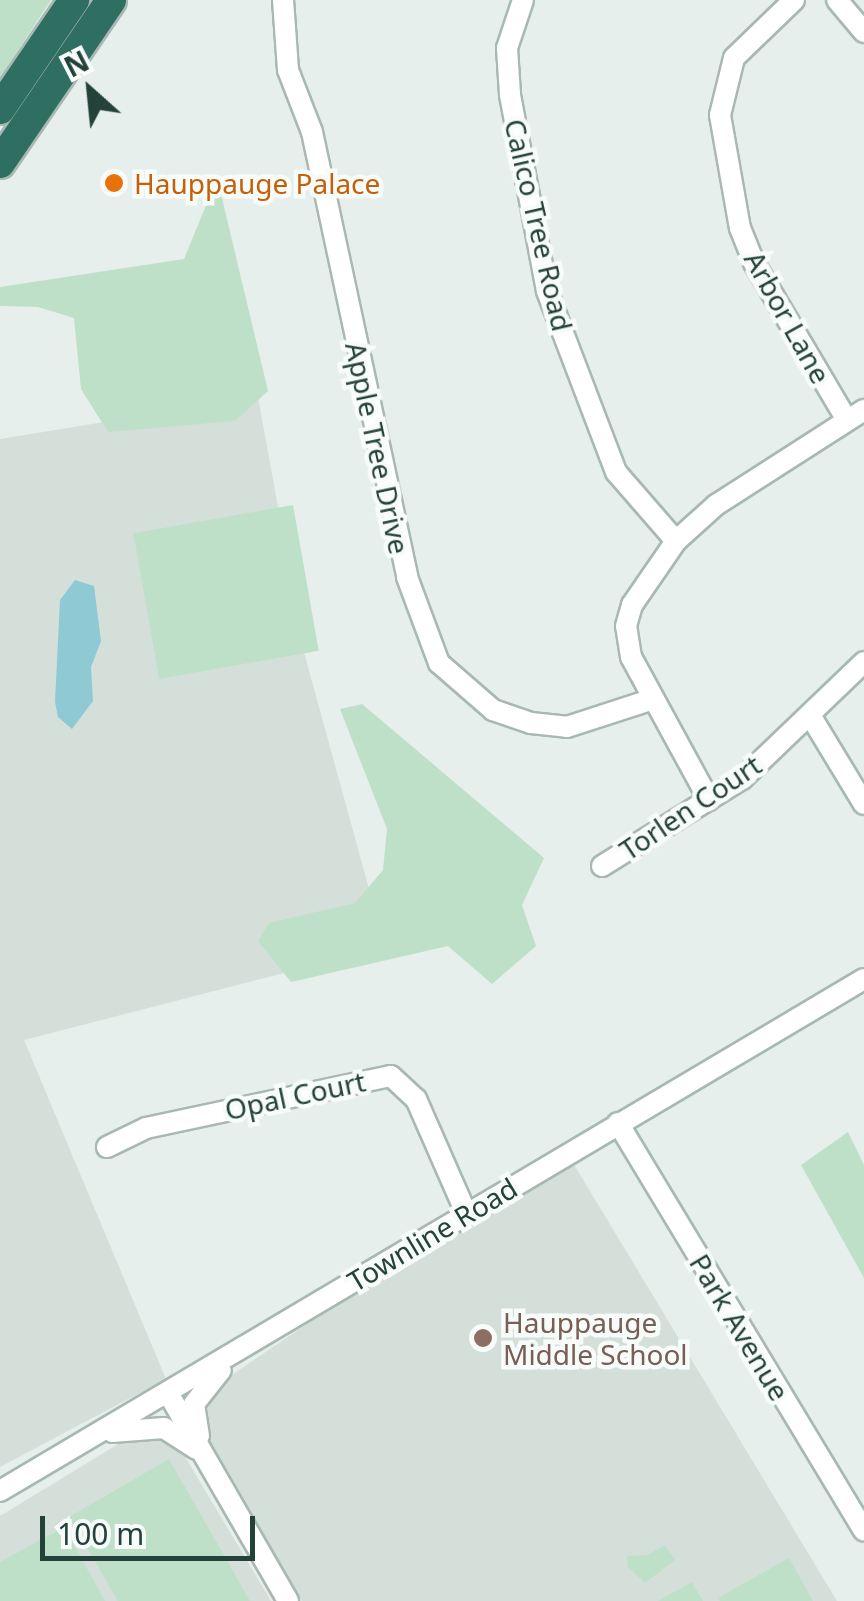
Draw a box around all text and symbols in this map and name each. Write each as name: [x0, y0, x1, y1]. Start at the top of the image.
north arrow: [40, 40, 140, 140]
text: N: [58, 41, 95, 85]
street label: Calico Tree Road: [498, 116, 580, 334]
place label: Hauppauge Palace: [134, 166, 380, 200]
marker: Hauppauge Palace: [103, 172, 125, 194]
street label: Arbor Lane: [738, 245, 838, 389]
street label: Apple Tree Drive: [339, 339, 417, 557]
street label: Torlen Court: [613, 747, 767, 867]
street label: Opal Court: [222, 1064, 368, 1126]
street label: Townline Road: [341, 1170, 523, 1298]
street label: Park Avenue: [683, 1248, 797, 1406]
place label: Hauppauge Middle School: [503, 1305, 688, 1371]
marker: Hauppauge Middle School: [472, 1327, 494, 1349]
scale bar: [45, 1496, 260, 1558]
text: 100 m: [57, 1513, 144, 1554]

